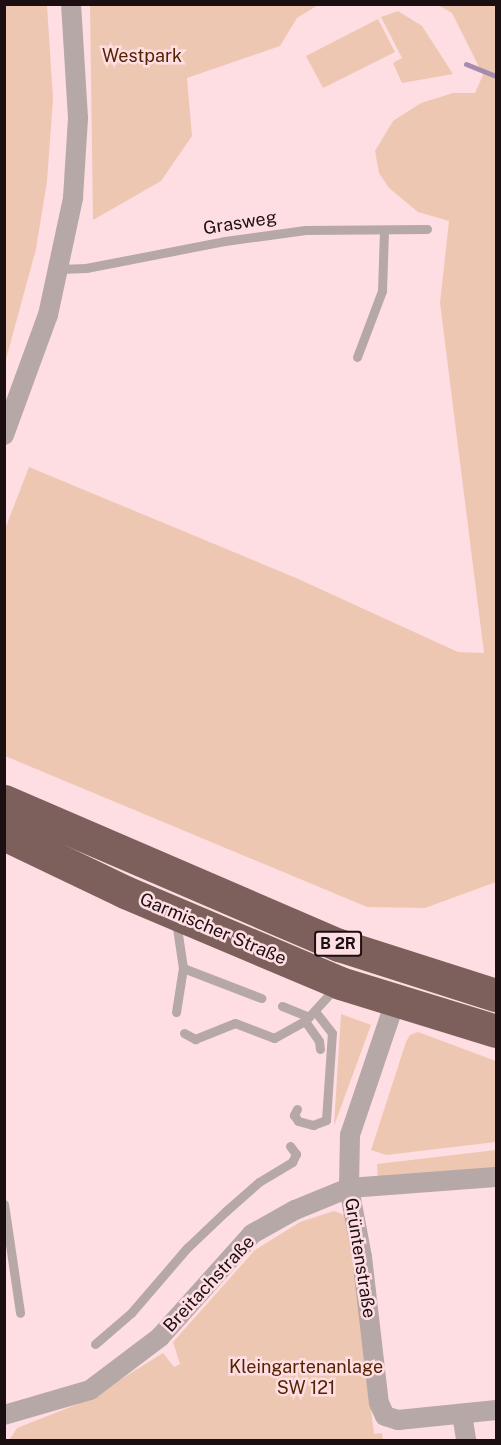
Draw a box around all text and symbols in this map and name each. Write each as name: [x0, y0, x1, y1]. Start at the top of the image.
park label: Westpark: [102, 45, 182, 67]
street label: Grasweg: [202, 207, 278, 239]
street label: Garmischer Straße: [136, 888, 290, 970]
road number: B 2R: [314, 931, 362, 957]
street label: Grüntenstraße: [340, 1196, 380, 1320]
street label: Breitachstraße: [159, 1231, 259, 1337]
park label: Kleingartenanlage SW 121: [229, 1357, 383, 1400]

